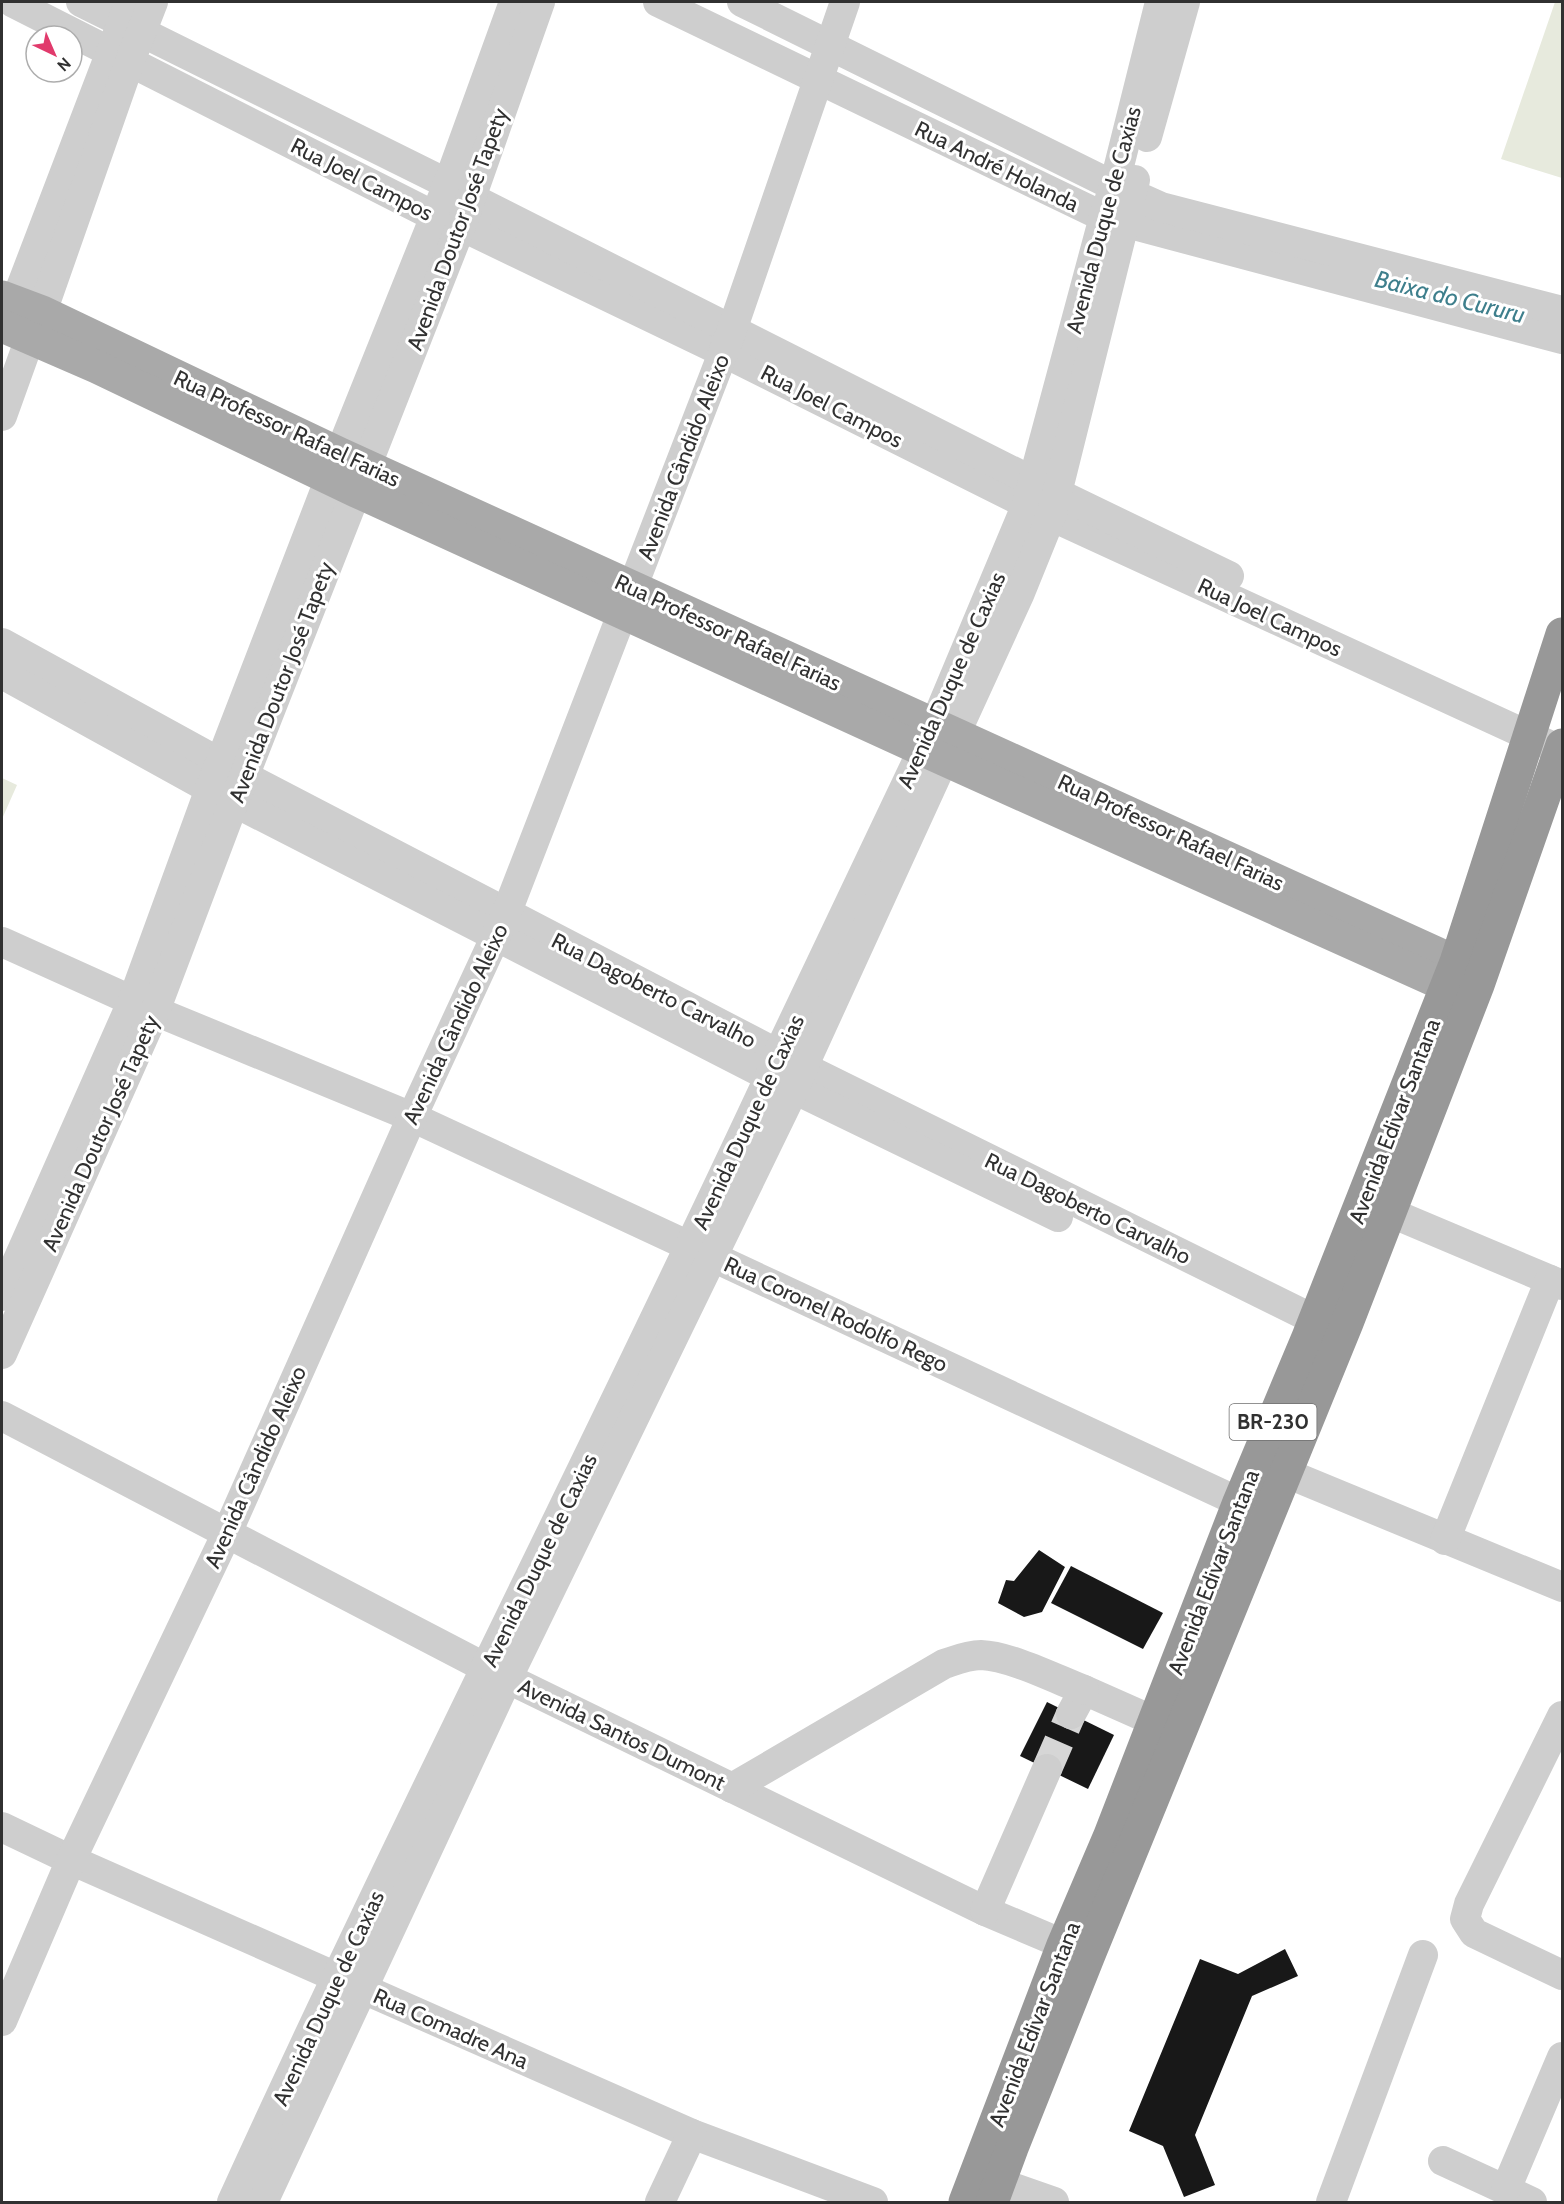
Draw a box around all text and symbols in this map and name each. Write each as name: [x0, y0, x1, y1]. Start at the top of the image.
north arrow: [24, 24, 84, 84]
text: N: [53, 54, 75, 75]
street label: Avenida Doutor José Tapety: [401, 104, 514, 354]
street label: Avenida Duque de Caxias: [1060, 104, 1147, 337]
street label: Rua André Holanda: [910, 115, 1084, 218]
street label: Rua Joel Campos: [286, 132, 437, 227]
water label: Baixa do Cururu: [1372, 264, 1528, 329]
street label: Avenida Cândido Aleixo: [632, 350, 735, 564]
street label: Rua Joel Campos: [756, 359, 907, 454]
street label: Rua Professor Rafael Farias: [169, 364, 404, 493]
street label: Avenida Doutor José Tapety: [223, 558, 340, 806]
street label: Rua Professor Rafael Farias: [610, 568, 845, 697]
street label: Avenida Duque de Caxias: [892, 568, 1011, 793]
street label: Rua Joel Campos: [1194, 572, 1346, 663]
street label: Rua Professor Rafael Farias: [1053, 768, 1288, 897]
street label: Avenida Cândido Aleixo: [397, 920, 514, 1129]
street label: Rua Dagoberto Carvalho: [547, 927, 761, 1054]
street label: Avenida Duque de Caxias: [687, 1010, 810, 1234]
street label: Avenida Doutor José Tapety: [36, 1011, 165, 1256]
street label: Avenida Edivar Santana: [1343, 1014, 1446, 1228]
street label: Rua Dagoberto Carvalho: [980, 1147, 1195, 1270]
street label: Rua Coronel Rodolfo Rego: [720, 1251, 952, 1378]
street label: Avenida Cândido Aleixo: [199, 1362, 312, 1572]
road number: BR-230: [1230, 1404, 1316, 1440]
street label: Avenida Duque de Caxias: [476, 1449, 603, 1671]
street label: Avenida Edivar Santana: [1162, 1465, 1265, 1679]
street label: Avenida Santos Dumont: [514, 1673, 730, 1797]
street label: Avenida Duque de Caxias: [267, 1886, 390, 2110]
street label: Avenida Edivar Santana: [983, 1917, 1086, 2131]
street label: Rua Comadre Ana: [369, 1982, 533, 2075]

